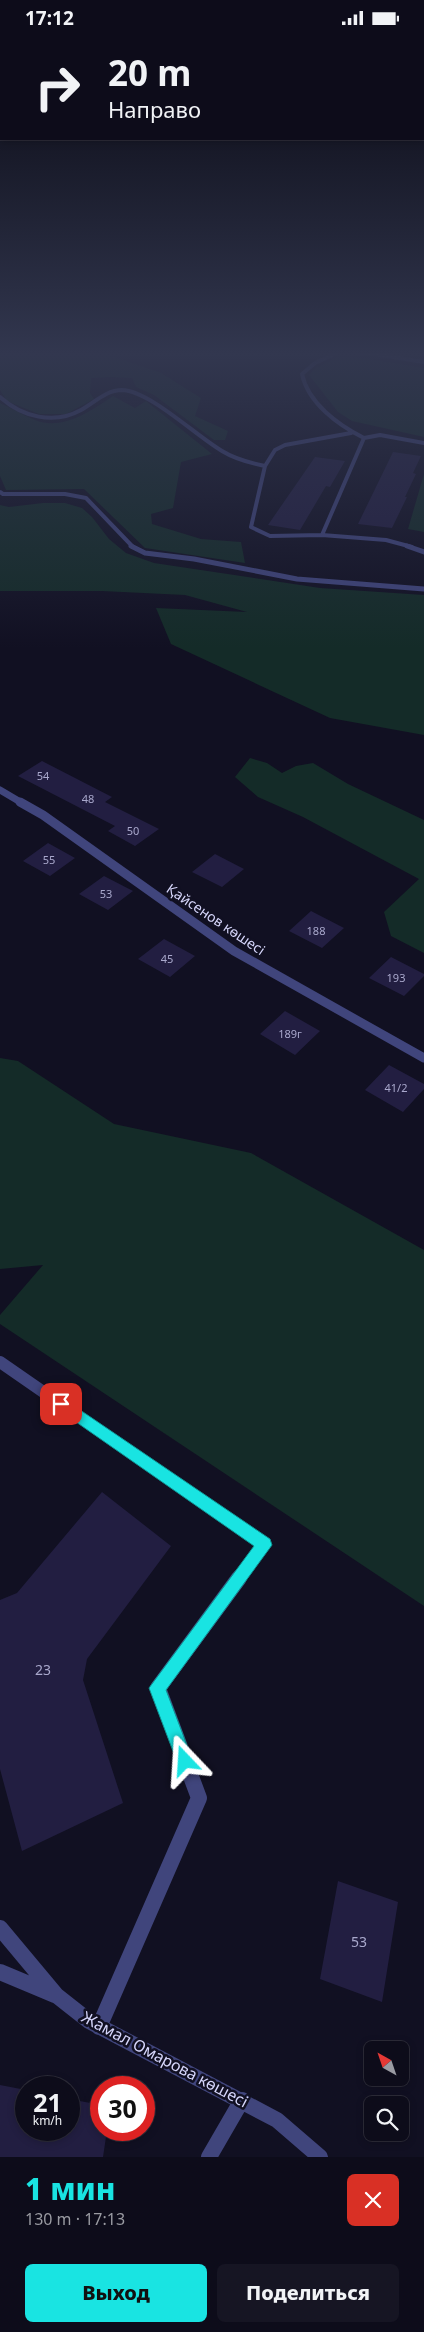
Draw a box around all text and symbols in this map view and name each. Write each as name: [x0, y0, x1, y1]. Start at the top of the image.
text: 17:12: [25, 5, 74, 31]
text: 20 m: [108, 49, 191, 96]
icon: right: [25, 55, 90, 120]
text: Направо: [108, 94, 201, 124]
house number: 54: [37, 768, 50, 783]
house number: 48: [82, 791, 94, 806]
house number: 50: [127, 823, 139, 838]
house number: 55: [43, 852, 55, 867]
street label: Қайсенов көшесі: [163, 879, 269, 959]
house number: 53: [100, 886, 112, 901]
house number: 188: [307, 923, 325, 938]
house number: 45: [161, 951, 173, 966]
house number: 193: [387, 970, 405, 985]
house number: 189г: [278, 1026, 302, 1041]
house number: 41/2: [385, 1080, 407, 1095]
pin: [40, 1383, 82, 1425]
icon: arrive: [47, 1390, 75, 1418]
house number: 23: [35, 1660, 51, 1679]
position arrow: [158, 1734, 210, 1786]
house number: 53: [351, 1932, 367, 1951]
street label: Жамал Омарова көшесі: [78, 2006, 252, 2112]
north arrow: [364, 2041, 409, 2086]
map controls: [364, 2041, 409, 2141]
speed limit sign: 30: [90, 2076, 155, 2141]
text: 21: [33, 2085, 62, 2119]
button: search: [364, 2096, 409, 2141]
text: km/h: [33, 2112, 62, 2129]
text: 1 мин: [25, 2168, 116, 2209]
button: close: [347, 2174, 399, 2226]
text: 130 m · 17:13: [25, 2208, 125, 2230]
button: Выход: [25, 2264, 207, 2322]
button: Поделиться: [217, 2264, 399, 2322]

